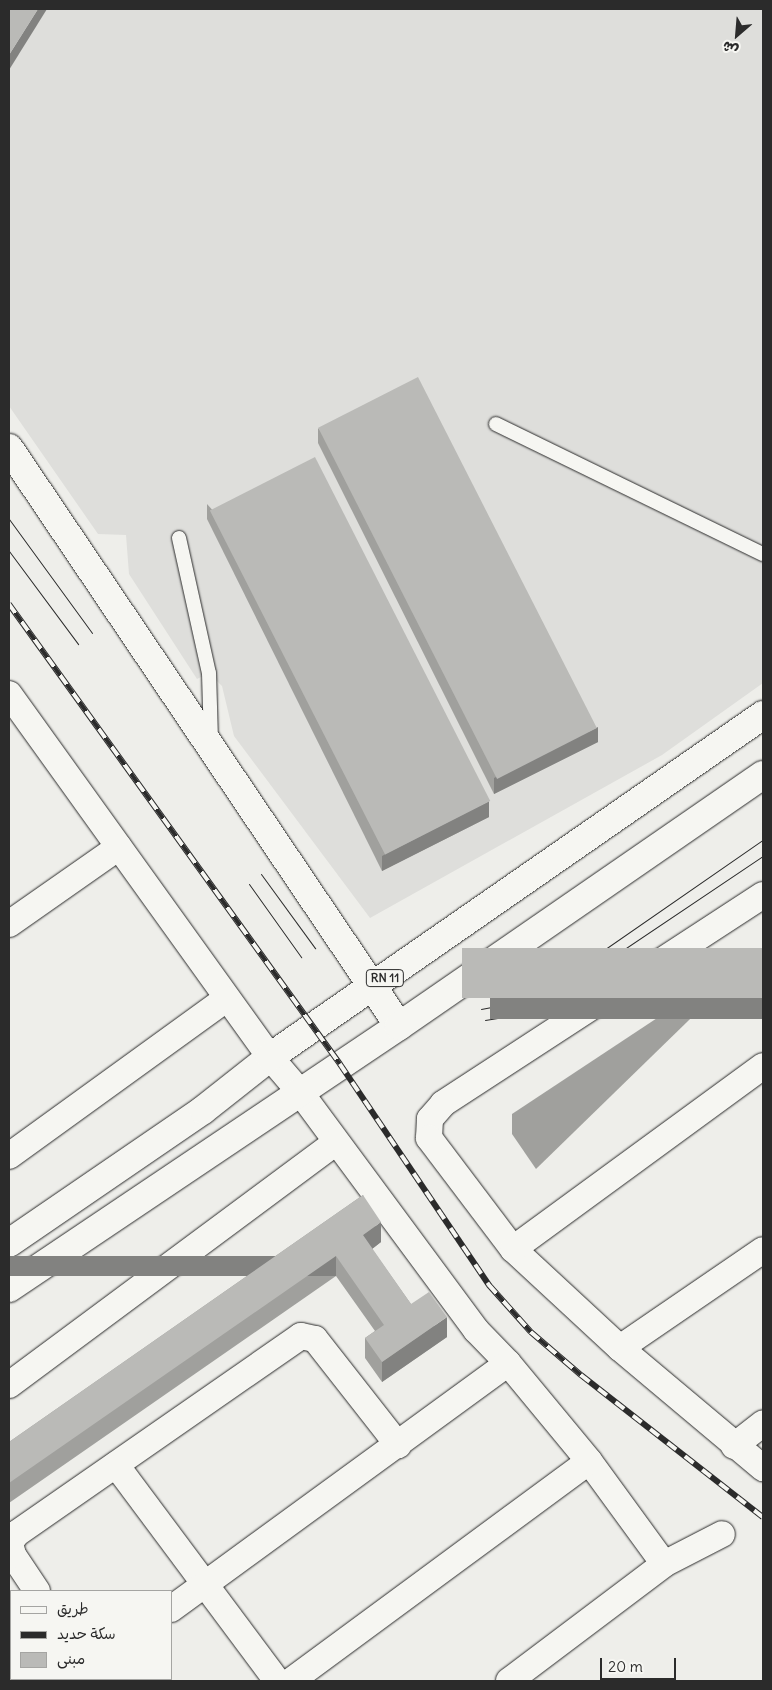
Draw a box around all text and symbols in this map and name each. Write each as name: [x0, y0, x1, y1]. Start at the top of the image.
north arrow: [712, 10, 762, 60]
text: ش: [719, 37, 741, 60]
road number: RN 11: [365, 968, 405, 988]
legend: [10, 1590, 172, 1680]
text: طريق: [57, 1599, 89, 1618]
text: سكة حديد: [57, 1624, 116, 1643]
scale bar: [602, 1648, 678, 1680]
text: مبنى: [57, 1649, 85, 1668]
text: 20 m: [608, 1657, 643, 1676]

